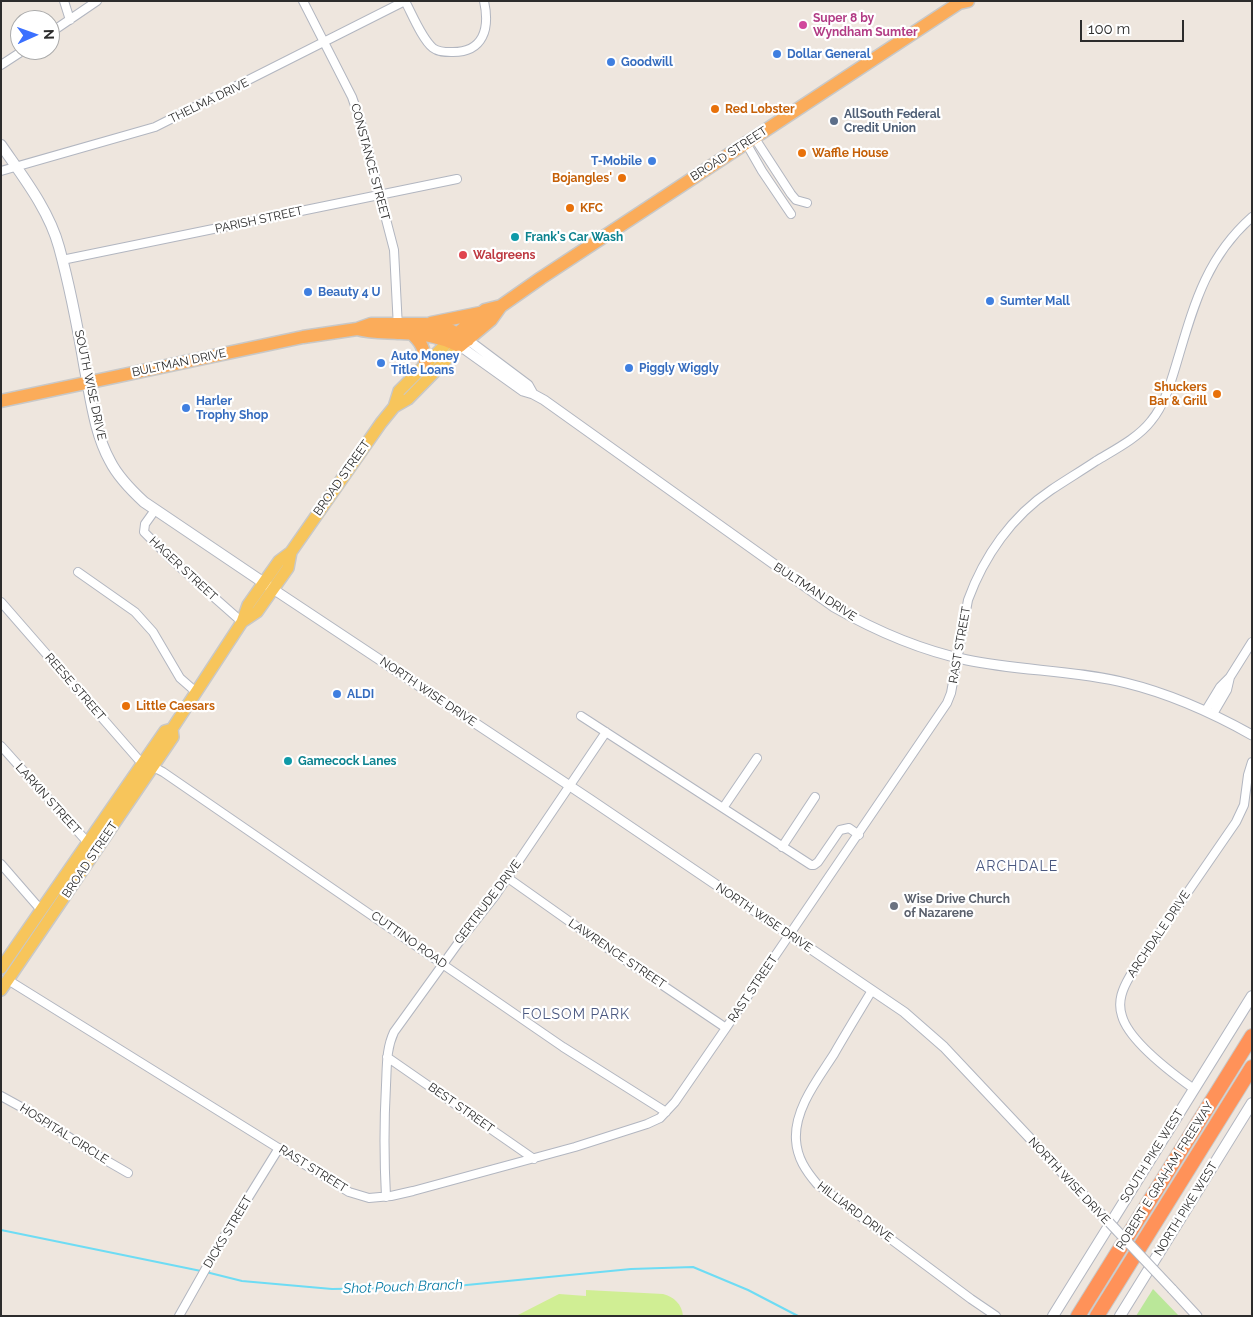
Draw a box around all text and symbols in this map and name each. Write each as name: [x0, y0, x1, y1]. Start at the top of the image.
north arrow: [10, 10, 60, 60]
scale bar: [1083, 10, 1187, 42]
place label: Super 8 by Wyndham Sumter: [813, 11, 918, 39]
marker: Super 8 by Wyndham Sumter: [797, 19, 809, 31]
text: 100 m: [1088, 20, 1130, 38]
text: N: [41, 29, 57, 40]
place label: Dollar General: [787, 47, 871, 61]
marker: Dollar General: [771, 48, 783, 60]
place label: Goodwill: [621, 55, 673, 69]
marker: Goodwill: [605, 56, 617, 68]
street label: THELMA DRIVE: [167, 75, 251, 127]
street label: CONSTANCE STREET: [347, 102, 393, 222]
place label: Red Lobster: [725, 102, 795, 116]
marker: Red Lobster: [709, 103, 721, 115]
place label: AllSouth Federal Credit Union: [844, 107, 940, 135]
marker: AllSouth Federal Credit Union: [828, 115, 840, 127]
street label: BROAD STREET: [688, 124, 770, 184]
place label: Waffle House: [812, 146, 889, 160]
marker: Waffle House: [796, 147, 808, 159]
place label: T-Mobile: [591, 154, 642, 168]
marker: T-Mobile: [646, 155, 658, 167]
place label: Bojangles': [552, 171, 612, 185]
marker: Bojangles': [616, 172, 628, 184]
place label: KFC: [580, 201, 603, 215]
marker: KFC: [564, 202, 576, 214]
street label: PARISH STREET: [214, 204, 304, 236]
place label: Frank's Car Wash: [525, 230, 623, 244]
marker: Frank's Car Wash: [509, 231, 521, 243]
place label: Walgreens: [473, 248, 535, 262]
marker: Walgreens: [457, 249, 469, 261]
place label: Beauty 4 U: [318, 285, 380, 299]
marker: Beauty 4 U: [302, 286, 314, 298]
place label: Sumter Mall: [1000, 294, 1070, 308]
marker: Sumter Mall: [984, 295, 996, 307]
street label: SOUTH WISE DRIVE: [71, 328, 109, 442]
street label: BULTMAN DRIVE: [131, 346, 227, 380]
place label: Auto Money Title Loans: [391, 349, 459, 377]
marker: Auto Money Title Loans: [375, 357, 387, 369]
place label: Piggly Wiggly: [639, 361, 719, 375]
marker: Piggly Wiggly: [623, 362, 635, 374]
place label: Shuckers Bar & Grill: [1149, 380, 1207, 408]
marker: Shuckers Bar & Grill: [1211, 388, 1223, 400]
place label: Harler Trophy Shop: [196, 394, 268, 422]
marker: Harler Trophy Shop: [180, 402, 192, 414]
street label: BROAD STREET: [311, 438, 373, 518]
street label: HAGER STREET: [146, 534, 220, 604]
street label: BULTMAN DRIVE: [771, 560, 859, 624]
street label: RAST STREET: [946, 605, 974, 685]
street label: REESE STREET: [42, 650, 108, 724]
street label: NORTH WISE DRIVE: [377, 654, 479, 730]
place label: ALDI: [347, 687, 374, 701]
marker: ALDI: [331, 688, 343, 700]
place label: Little Caesars: [136, 699, 215, 713]
marker: Little Caesars: [120, 700, 132, 712]
place label: Gamecock Lanes: [298, 754, 397, 768]
marker: Gamecock Lanes: [282, 755, 294, 767]
street label: LARKIN STREET: [12, 761, 84, 837]
street label: BROAD STREET: [59, 819, 121, 901]
street label: GERTRUDE DRIVE: [452, 857, 524, 947]
district label: ARCHDALE: [975, 859, 1059, 875]
street label: NORTH WISE DRIVE: [713, 880, 815, 956]
street label: ARCHDALE DRIVE: [1125, 888, 1193, 980]
place label: Wise Drive Church of Nazarene: [904, 892, 1010, 920]
marker: Wise Drive Church of Nazarene: [888, 900, 900, 912]
street label: CUTTINO ROAD: [368, 908, 450, 972]
street label: LAWRENCE STREET: [566, 916, 668, 992]
street label: RAST STREET: [725, 953, 781, 1025]
district label: FOLSOM PARK: [521, 1007, 631, 1023]
street label: BEST STREET: [425, 1080, 497, 1136]
street label: ROBERT E GRAHAM FREEWAY: [1113, 1099, 1217, 1253]
street label: HOSPITAL CIRCLE: [17, 1101, 111, 1167]
street label: SOUTH PIKE WEST: [1117, 1107, 1187, 1205]
street label: NORTH WISE DRIVE: [1025, 1135, 1113, 1227]
street label: RAST STREET: [276, 1142, 350, 1196]
street label: NORTH PIKE WEST: [1151, 1159, 1221, 1259]
street label: HILLIARD DRIVE: [814, 1179, 896, 1245]
street label: DICKS STREET: [201, 1193, 255, 1271]
water label: Shot Pouch Branch: [343, 1277, 463, 1297]

